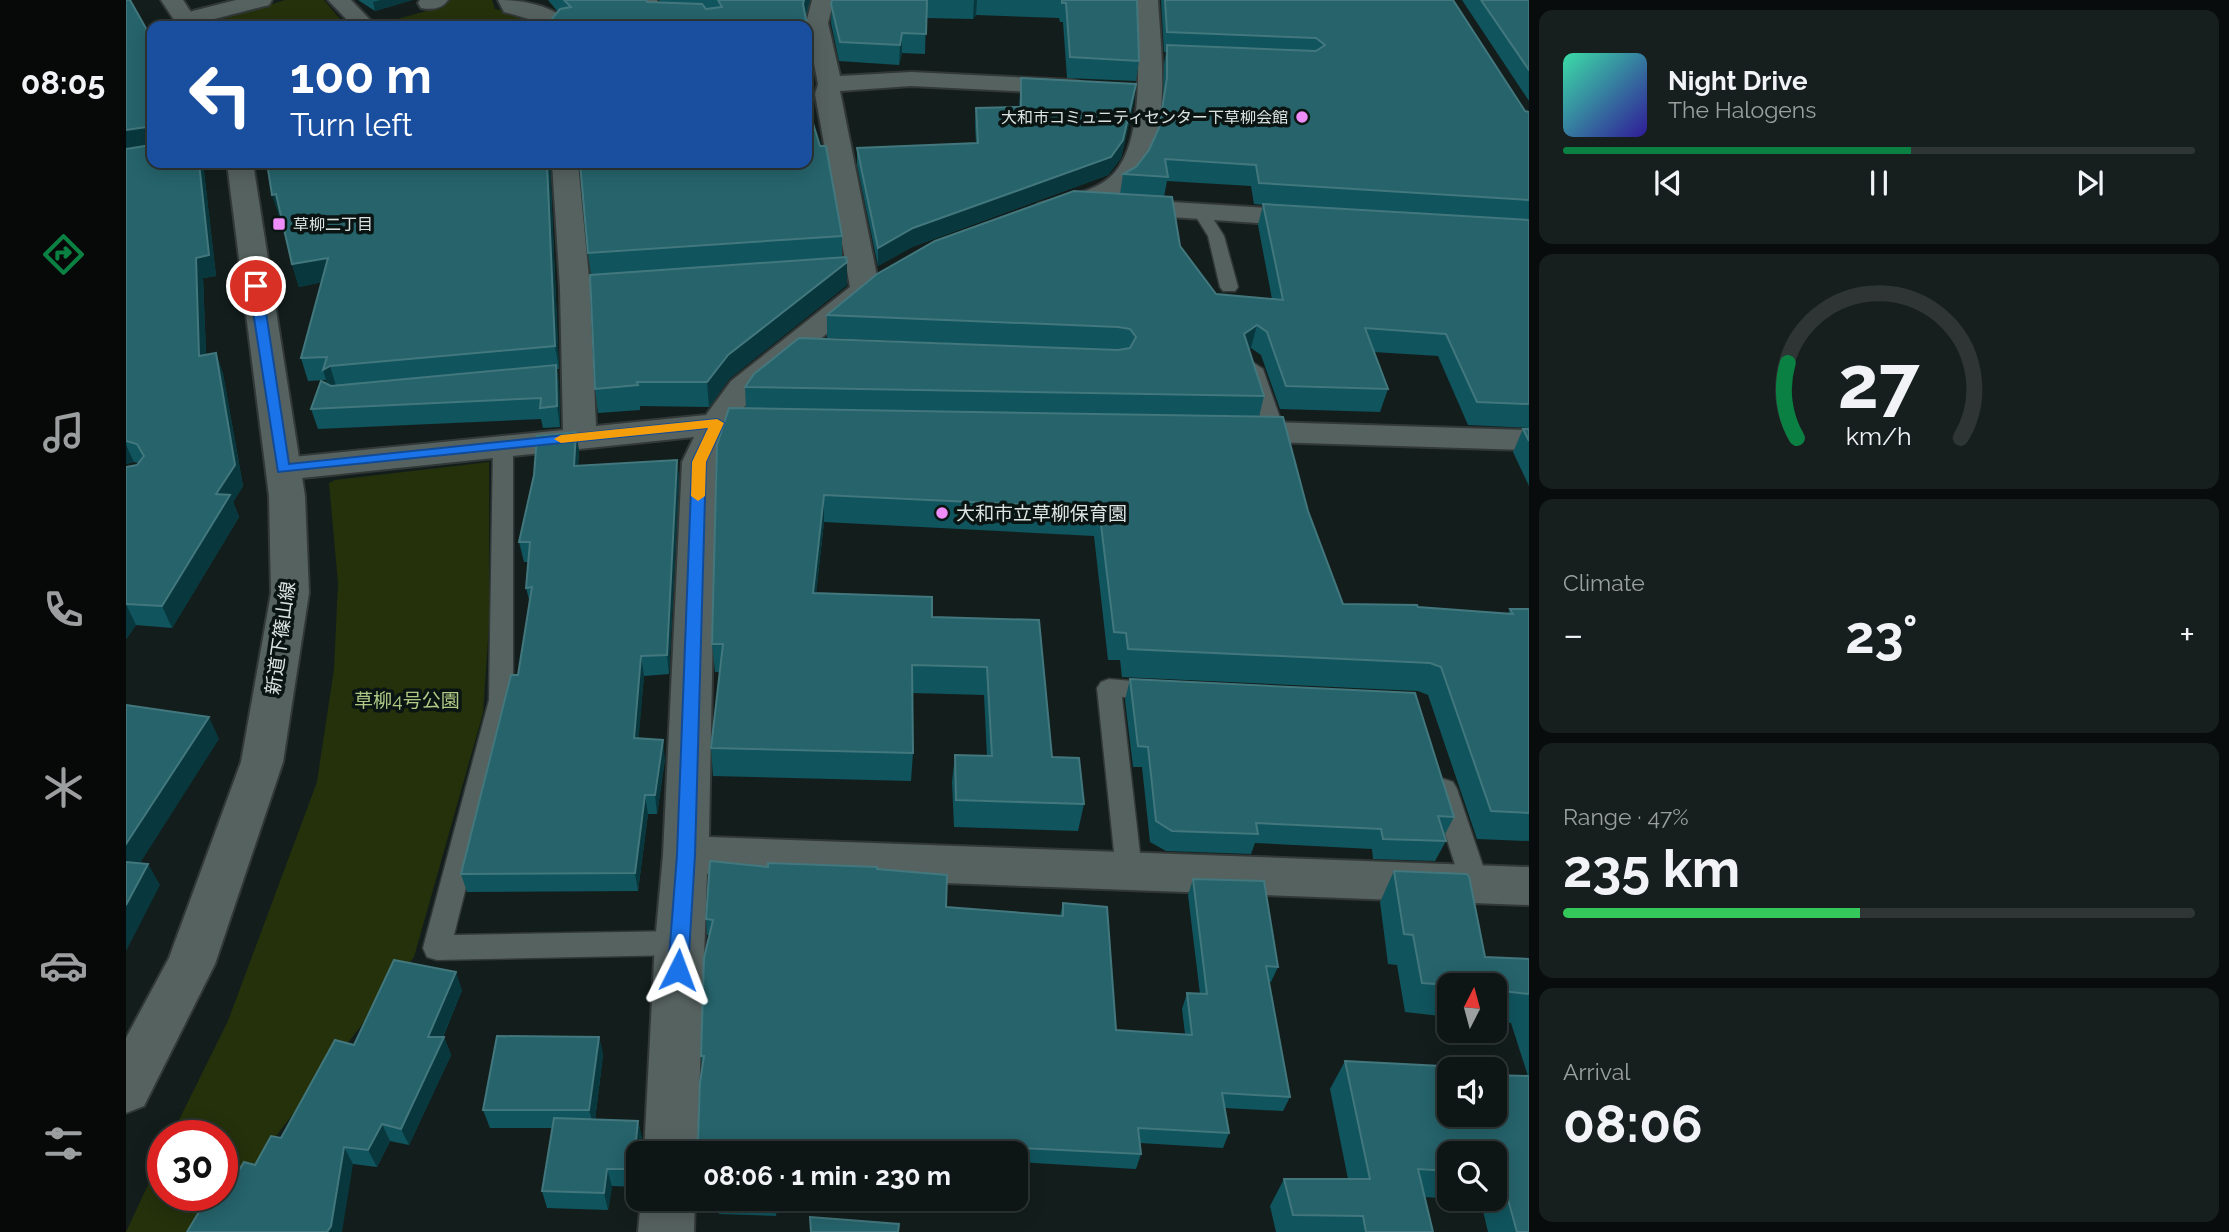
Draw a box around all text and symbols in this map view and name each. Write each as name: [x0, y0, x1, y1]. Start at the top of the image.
text: 100 m: [290, 47, 432, 104]
icon: left: [175, 49, 266, 140]
text: 08:05: [21, 64, 105, 101]
text: Night Drive: [1668, 66, 1807, 96]
text: The Halogens: [1668, 96, 1816, 123]
text: Turn left: [290, 106, 412, 143]
place label: 大和市コミュニティセンター下草柳会館: [1001, 108, 1288, 127]
marker: 大和市コミュニティセンター下草柳会館: [1294, 109, 1310, 125]
icon: previous: [1649, 164, 1687, 202]
icon: pause: [1860, 164, 1898, 202]
icon: next: [2071, 164, 2109, 202]
place label: 草柳二丁目: [293, 215, 373, 234]
marker: 草柳二丁目: [271, 216, 287, 232]
icon: directions: [39, 230, 88, 279]
pin: [226, 256, 286, 316]
icon: arrive: [237, 267, 275, 305]
text: 27: [1838, 340, 1920, 425]
icon: music: [39, 408, 88, 457]
text: km/h: [1846, 420, 1912, 450]
place label: 大和市立草柳保育園: [956, 502, 1127, 524]
marker: 大和市立草柳保育園: [934, 505, 950, 521]
text: Climate: [1563, 569, 1645, 596]
street label: 新道下篠山線: [261, 580, 299, 696]
icon: phone: [39, 585, 88, 634]
text: 23°: [1845, 604, 1918, 665]
text: −: [1563, 612, 1583, 657]
text: +: [2179, 612, 2195, 657]
park label: 草柳4号公園: [354, 689, 460, 711]
icon: climate: [39, 763, 88, 812]
text: Range · 47%: [1563, 803, 1689, 830]
text: 235 km: [1563, 838, 1740, 899]
position arrow: [641, 933, 715, 1007]
icon: car: [39, 941, 88, 990]
north arrow: [1437, 973, 1507, 1043]
map controls: [1437, 973, 1507, 1211]
button: sound: [1437, 1057, 1507, 1127]
text: Arrival: [1563, 1058, 1630, 1085]
text: 08:06: [1563, 1093, 1703, 1154]
icon: filters: [39, 1119, 88, 1168]
speed limit sign: 30: [147, 1120, 238, 1211]
button: search: [1437, 1141, 1507, 1211]
text: 08:06 · 1 min · 230 m: [703, 1161, 951, 1191]

